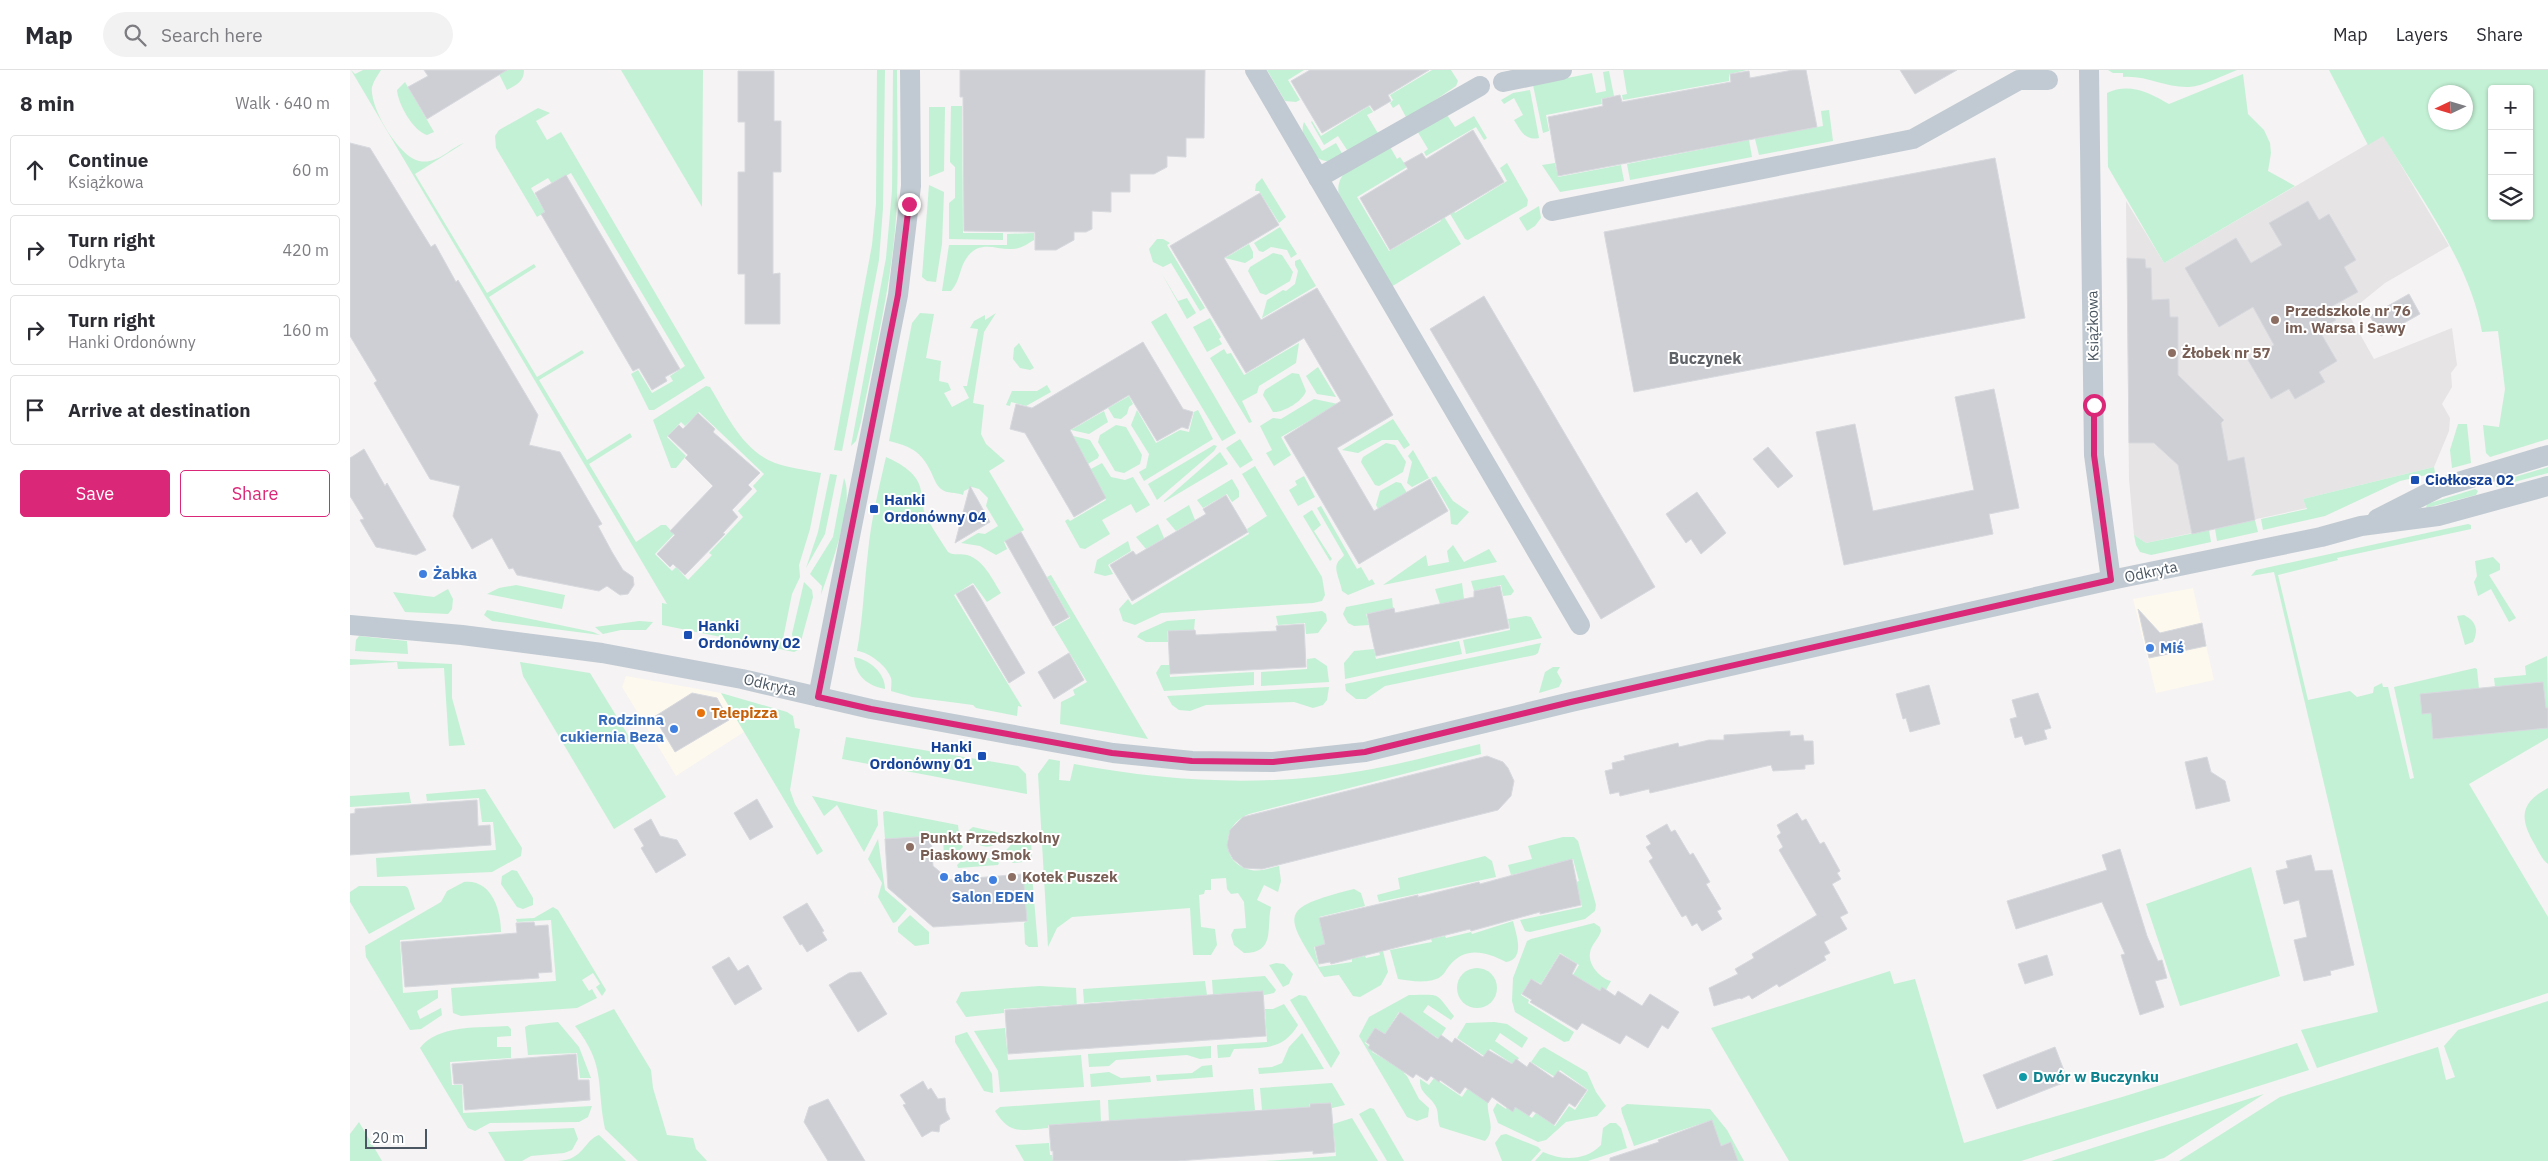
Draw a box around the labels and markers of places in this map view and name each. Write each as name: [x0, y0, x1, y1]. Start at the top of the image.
place label: Przedszkole nr 76 im. Warsa i Sawy: [2285, 301, 2411, 337]
marker: Przedszkole nr 76 im. Warsa i Sawy: [2269, 314, 2281, 326]
place label: Żłobek nr 57: [2182, 343, 2271, 362]
marker: Żłobek nr 57: [2166, 347, 2178, 359]
place label: Ciołkosza 02: [2425, 470, 2514, 489]
marker: Ciołkosza 02: [2409, 474, 2421, 486]
place label: Hanki Ordonówny 04: [884, 490, 987, 526]
marker: Hanki Ordonówny 04: [868, 503, 880, 515]
place label: Żabka: [433, 564, 477, 583]
marker: Żabka: [417, 568, 429, 580]
place label: Hanki Ordonówny 02: [698, 616, 801, 652]
marker: Hanki Ordonówny 02: [682, 629, 694, 641]
place label: Miś: [2160, 638, 2185, 657]
marker: Miś: [2144, 642, 2156, 654]
place label: Telepizza: [711, 703, 778, 722]
marker: Telepizza: [695, 707, 707, 719]
place label: Rodzinna cukiernia Beza: [560, 710, 664, 746]
marker: Rodzinna cukiernia Beza: [668, 723, 680, 735]
place label: Hanki Ordonówny 01: [869, 737, 972, 773]
marker: Hanki Ordonówny 01: [976, 750, 988, 762]
place label: Punkt Przedszkolny Piaskowy Smok: [920, 828, 1060, 864]
marker: Punkt Przedszkolny Piaskowy Smok: [904, 841, 916, 853]
place label: abc: [954, 867, 980, 886]
place label: Kotek Puszek: [1022, 867, 1118, 886]
marker: abc: [938, 871, 950, 883]
marker: Kotek Puszek: [1006, 871, 1018, 883]
marker: Salon EDEN: [987, 874, 999, 886]
place label: Salon EDEN: [952, 887, 1034, 906]
place label: Dwór w Buczynku: [2033, 1067, 2159, 1086]
marker: Dwór w Buczynku: [2017, 1071, 2029, 1083]

